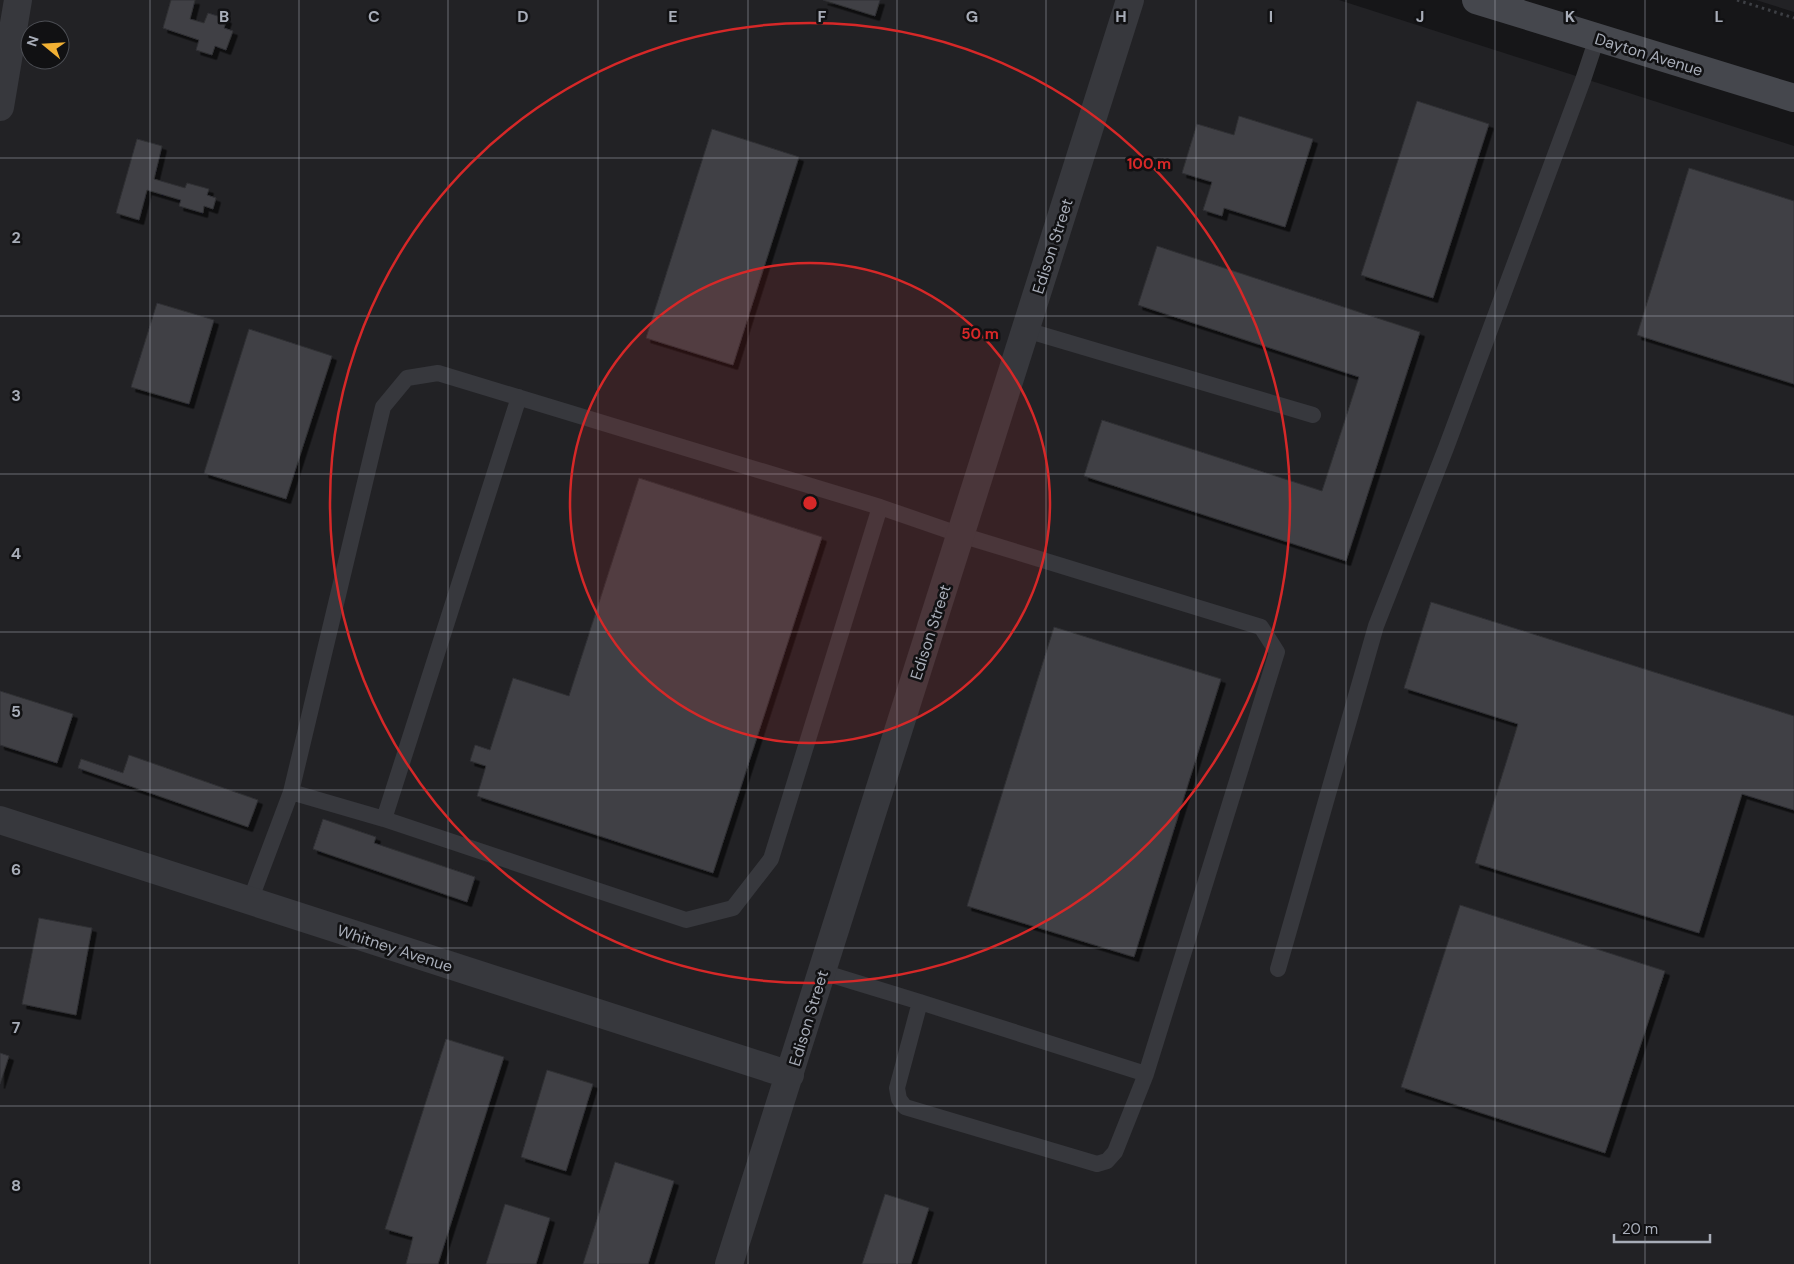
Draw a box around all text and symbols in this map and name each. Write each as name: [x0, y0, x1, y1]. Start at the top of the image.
text: B: [219, 6, 229, 27]
text: C: [368, 6, 380, 27]
text: D: [517, 6, 529, 27]
text: E: [668, 6, 678, 27]
text: F: [818, 6, 827, 27]
text: G: [966, 6, 978, 27]
text: H: [1115, 6, 1127, 27]
text: I: [1269, 6, 1273, 27]
text: J: [1416, 6, 1424, 27]
text: K: [1565, 6, 1576, 27]
text: L: [1715, 6, 1724, 27]
north arrow: [20, 20, 70, 70]
street label: Dayton Avenue: [1592, 28, 1705, 81]
text: N: [22, 33, 43, 49]
text: 100 m: [1127, 154, 1171, 174]
street label: Edison Street: [1027, 196, 1078, 297]
text: 2: [11, 227, 21, 248]
text: 50 m: [961, 324, 999, 344]
text: 3: [11, 385, 21, 406]
centre of rings: [801, 494, 819, 512]
text: 4: [11, 543, 21, 564]
street label: Edison Street: [905, 582, 956, 683]
text: 5: [11, 701, 21, 722]
text: 6: [11, 859, 21, 880]
street label: Whitney Avenue: [334, 920, 455, 977]
street label: Edison Street: [784, 968, 833, 1069]
text: 7: [12, 1017, 21, 1038]
text: 8: [11, 1175, 21, 1196]
scale bar: [1614, 1212, 1710, 1244]
text: 20 m: [1622, 1219, 1658, 1239]

